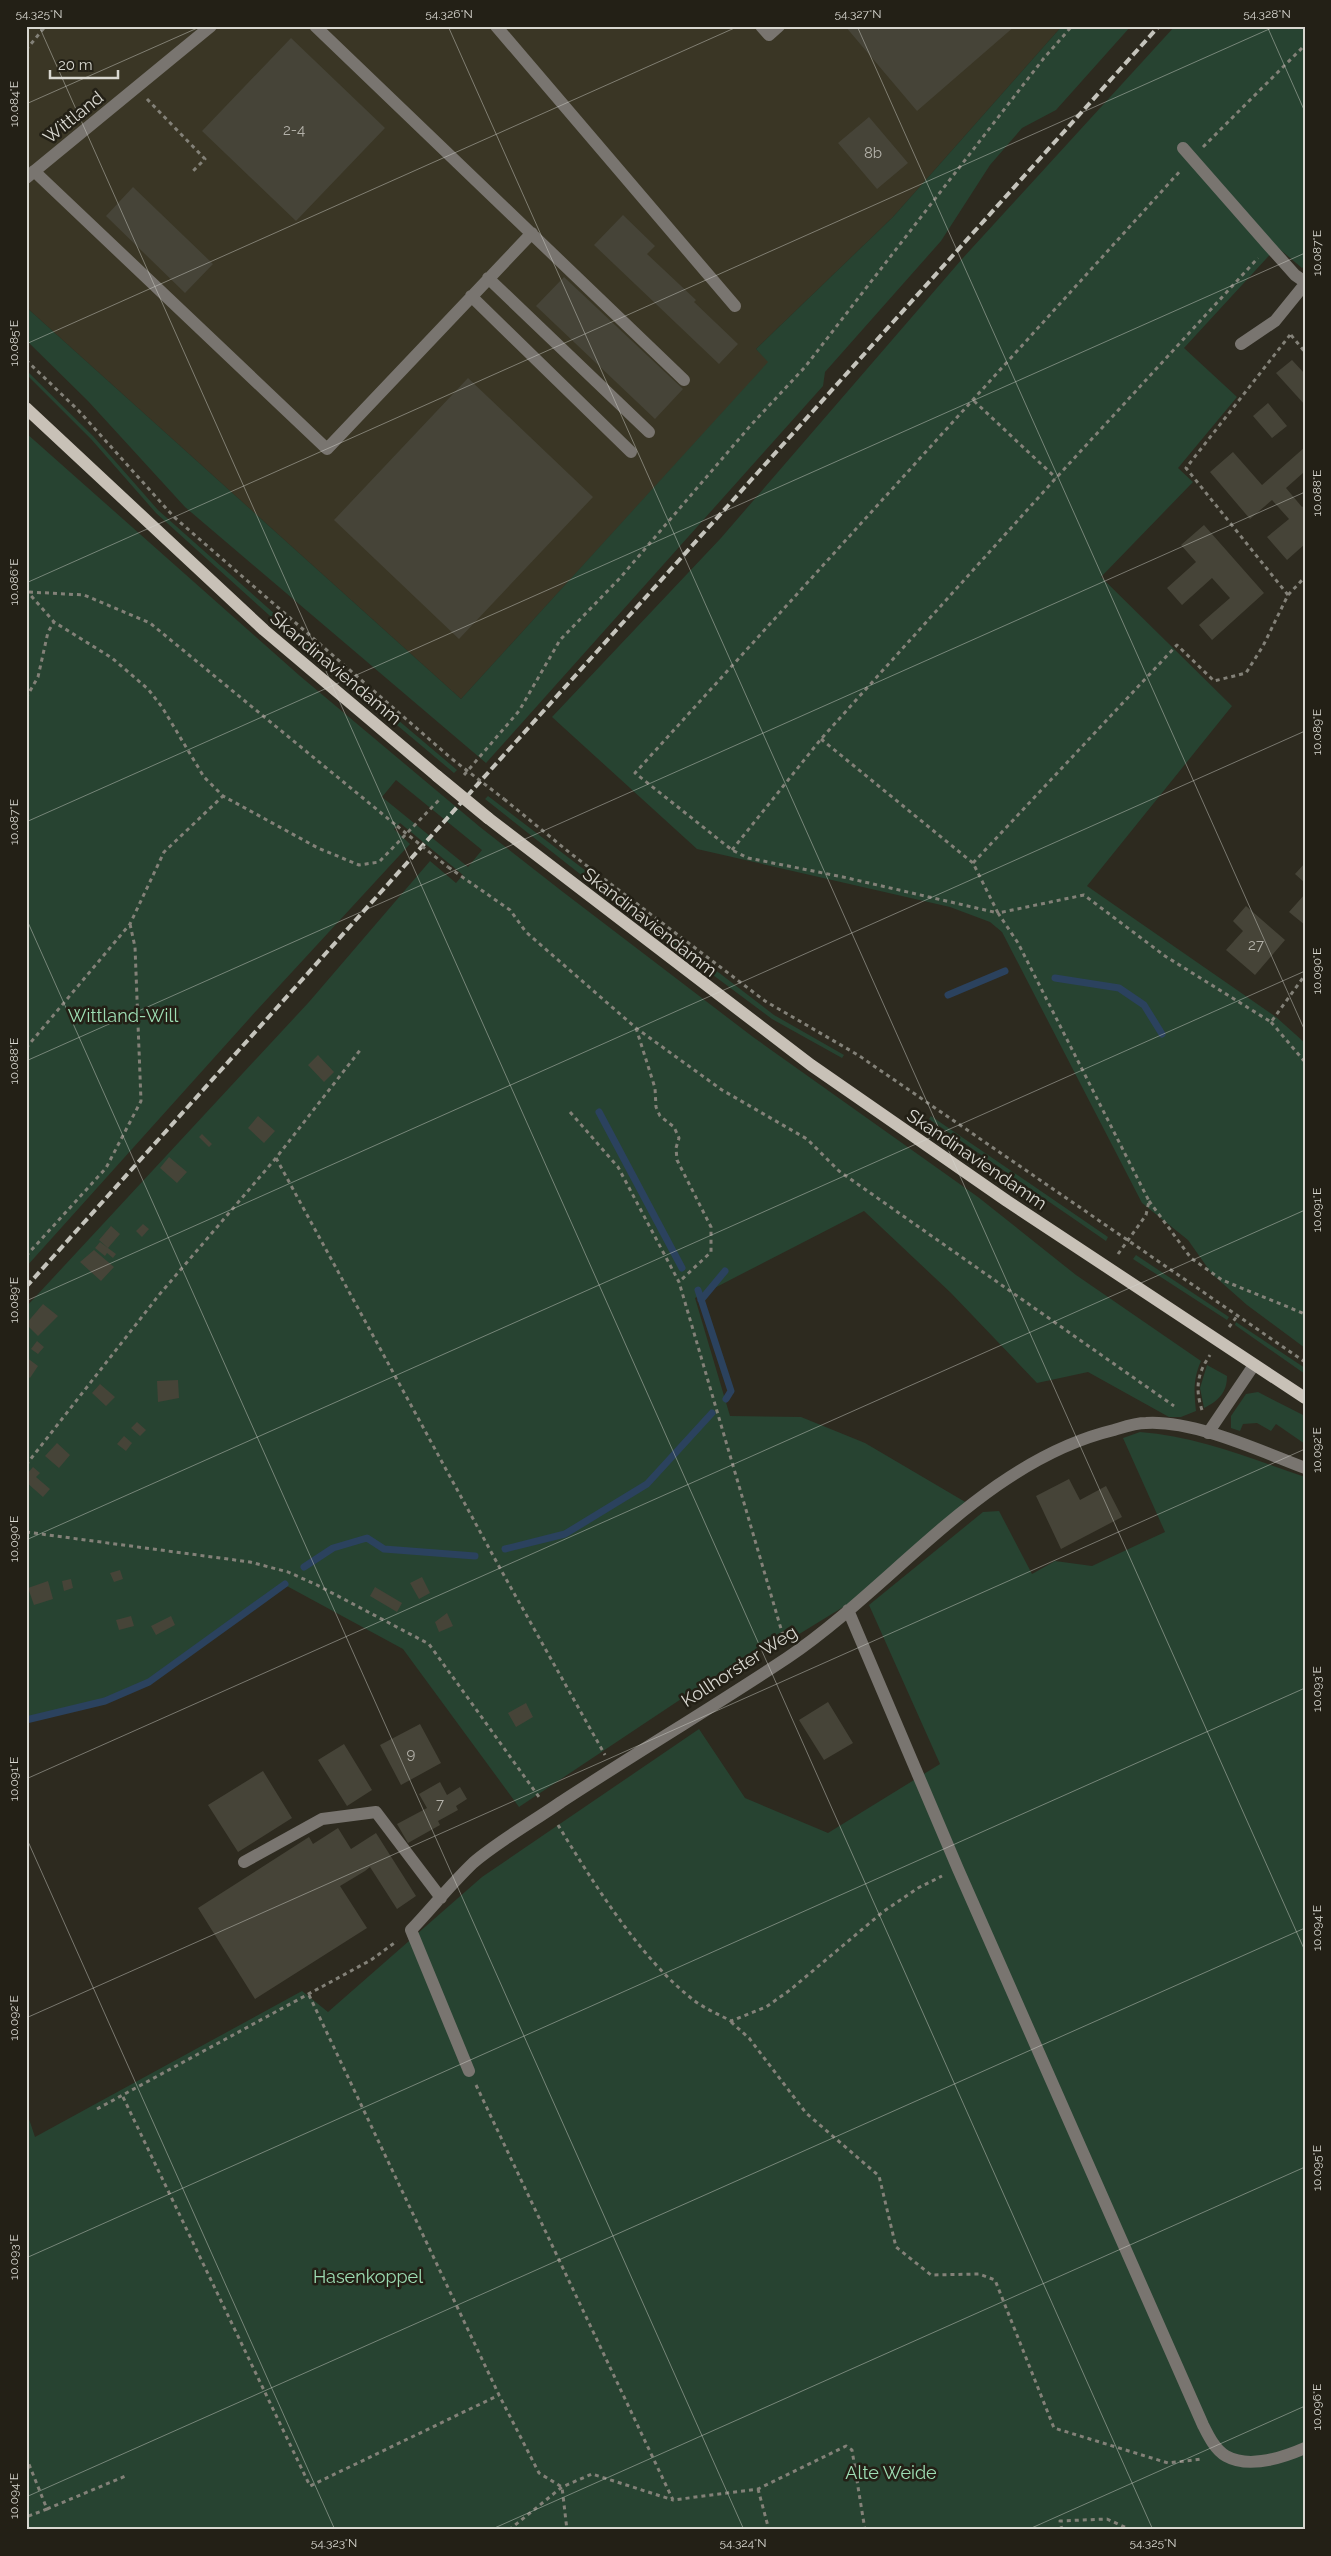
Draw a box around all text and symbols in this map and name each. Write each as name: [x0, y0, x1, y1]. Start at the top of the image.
text: 54.325°N: [15, 7, 63, 21]
text: 54.326°N: [425, 7, 473, 21]
text: 54.327°N: [835, 7, 881, 21]
text: 54.328°N: [1243, 7, 1291, 21]
scale bar: [50, 48, 118, 80]
text: 20 m: [58, 56, 93, 74]
text: 10.084°E: [7, 81, 21, 127]
street label: Wittland: [39, 86, 107, 148]
house number: 2-4: [283, 121, 305, 139]
house number: 8b: [864, 144, 882, 162]
text: 10.087°E: [1310, 230, 1324, 276]
text: 10.085°E: [7, 320, 21, 366]
text: 10.088°E: [1310, 470, 1324, 516]
text: 10.086°E: [7, 559, 21, 605]
street label: Skandinaviendamm: [266, 607, 406, 729]
text: 10.089°E: [1310, 709, 1324, 755]
text: 10.087°E: [7, 799, 21, 845]
street label: Skandinaviendamm: [579, 863, 721, 981]
house number: 27: [1248, 936, 1264, 954]
text: 10.090°E: [1310, 948, 1324, 994]
park label: Wittland-Will: [68, 1005, 178, 1026]
text: 10.088°E: [7, 1038, 21, 1084]
street label: Skandinaviendamm: [903, 1104, 1051, 1214]
text: 10.091°E: [1310, 1188, 1324, 1232]
text: 10.089°E: [7, 1277, 21, 1323]
text: 10.092°E: [1310, 1427, 1324, 1473]
text: 10.090°E: [7, 1516, 21, 1562]
street label: Kollhorster Weg: [677, 1621, 801, 1711]
text: 10.093°E: [1310, 1666, 1324, 1712]
house number: 9: [407, 1745, 416, 1763]
text: 10.091°E: [7, 1757, 21, 1801]
house number: 7: [436, 1795, 444, 1813]
text: 10.094°E: [1310, 1905, 1324, 1951]
text: 10.092°E: [7, 1995, 21, 2041]
text: 10.095°E: [1310, 2145, 1324, 2191]
text: 10.093°E: [7, 2234, 21, 2280]
park label: Hasenkoppel: [313, 2266, 423, 2287]
text: 10.096°E: [1310, 2384, 1324, 2430]
park label: Alte Weide: [845, 2462, 937, 2483]
text: 10.094°E: [7, 2473, 21, 2519]
text: 54.323°N: [311, 2536, 357, 2550]
text: 54.324°N: [720, 2536, 766, 2550]
text: 54.325°N: [1129, 2536, 1177, 2550]

